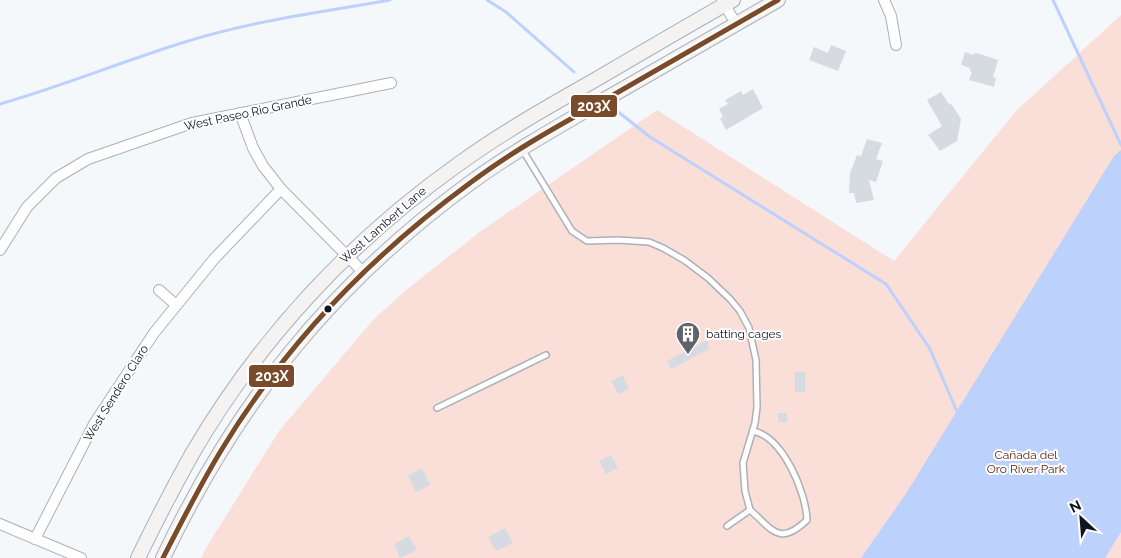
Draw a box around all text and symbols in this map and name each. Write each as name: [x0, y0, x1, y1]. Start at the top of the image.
street label: West Paseo Rio Grande: [183, 93, 313, 133]
line badge: 203X: [570, 94, 618, 118]
text: 203X: [577, 98, 612, 114]
street label: West Lambert Lane: [337, 184, 429, 266]
unlabelled marker: [323, 304, 333, 314]
building icon: batting cages: [675, 321, 701, 355]
place label: batting cages: [706, 327, 782, 341]
street label: West Sendero Claro: [81, 342, 151, 444]
line badge: 203X: [248, 364, 295, 388]
text: 203X: [255, 368, 290, 384]
park label: Cañada del Oro River Park: [987, 448, 1066, 476]
north arrow: [1056, 493, 1106, 543]
text: N: [1067, 497, 1084, 516]

